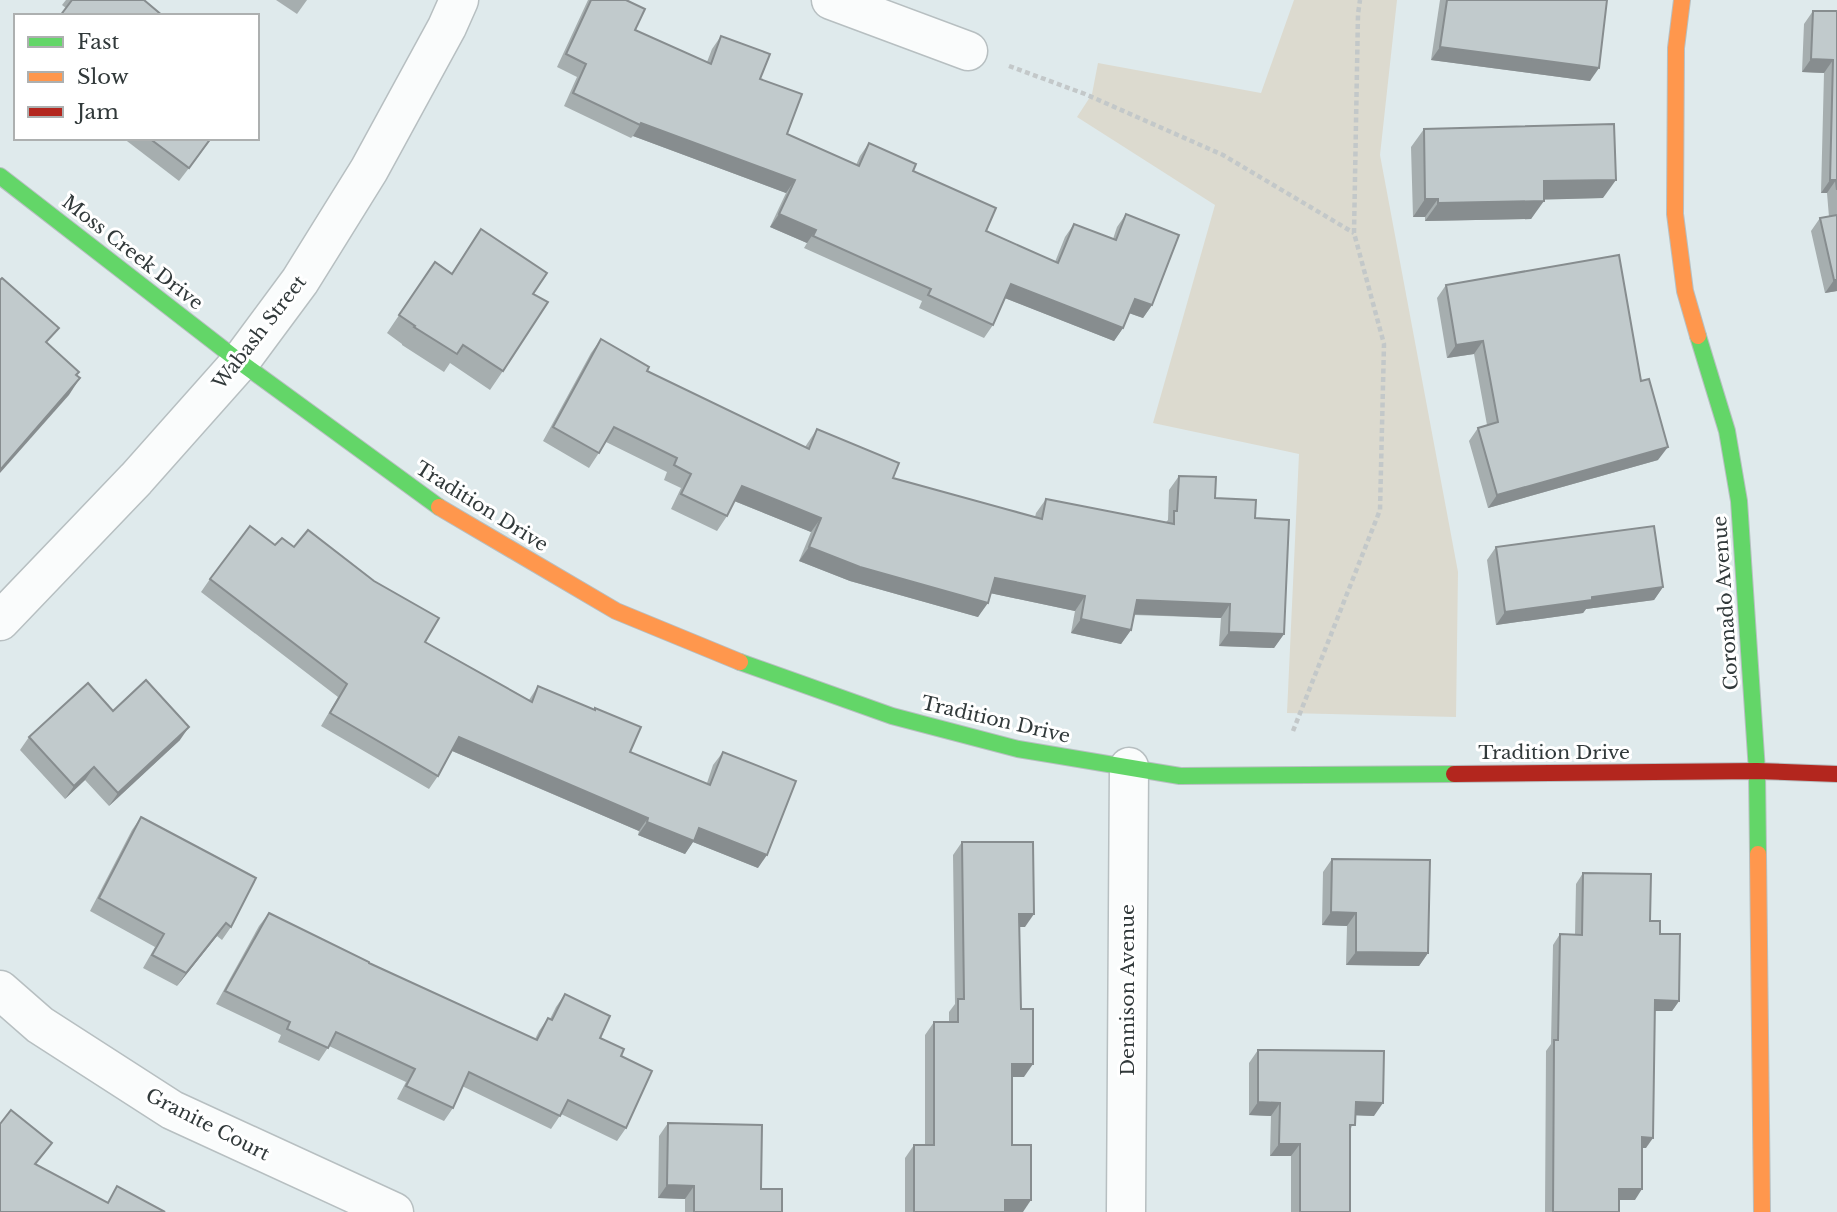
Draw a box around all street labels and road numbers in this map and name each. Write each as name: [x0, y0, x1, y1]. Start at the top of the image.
street label: Moss Creek Drive: [58, 190, 208, 315]
street label: Wabash Street: [207, 270, 312, 395]
street label: Tradition Drive: [411, 456, 552, 556]
street label: Coronado Avenue: [1708, 515, 1743, 691]
street label: Tradition Drive: [919, 691, 1072, 748]
street label: Tradition Drive: [1478, 741, 1630, 764]
street label: Dennison Avenue: [1116, 904, 1139, 1076]
street label: Granite Court: [142, 1083, 274, 1166]

